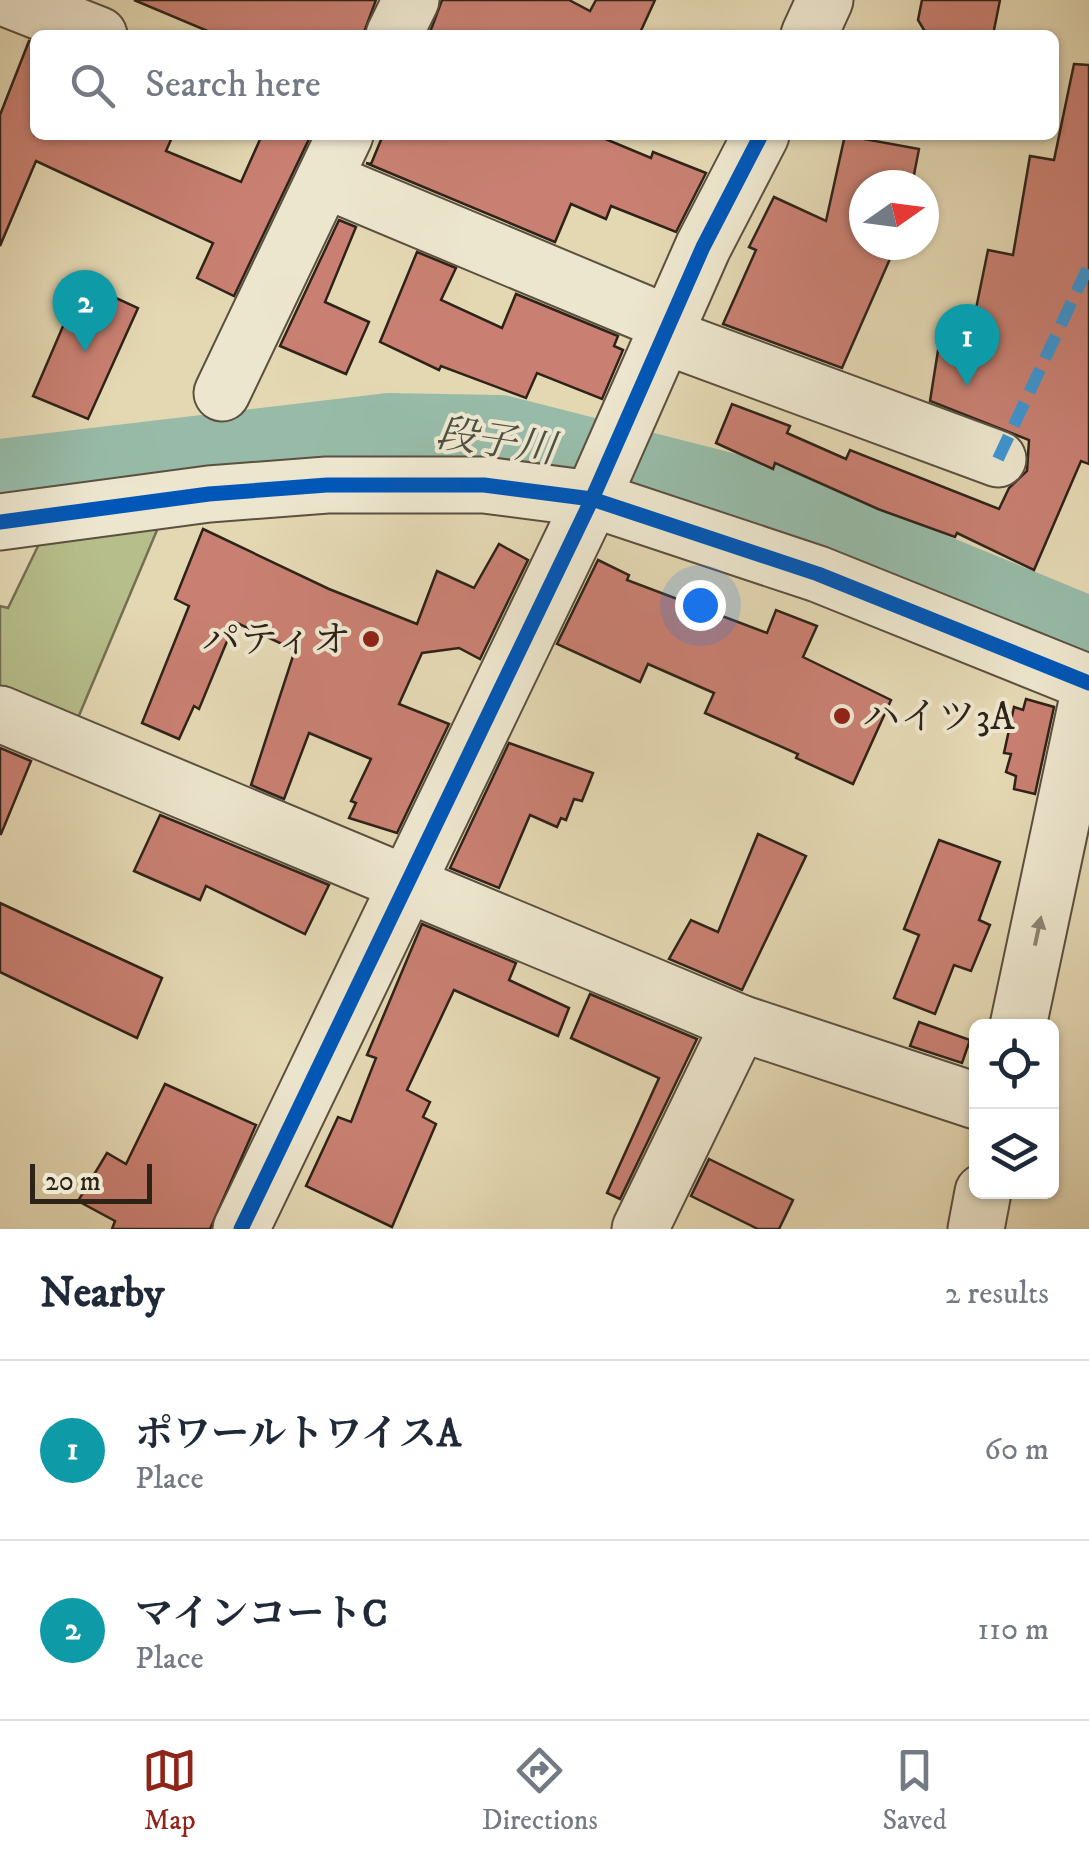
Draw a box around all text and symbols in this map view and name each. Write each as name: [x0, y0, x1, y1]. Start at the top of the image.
search box: [30, 30, 1059, 140]
icon: search: [65, 58, 120, 113]
text: Search here: [145, 61, 321, 109]
north arrow: [849, 170, 939, 260]
pin: 2: [52, 270, 118, 352]
pin: 1: [934, 304, 1000, 386]
water label: 段子川: [433, 410, 562, 477]
your location: [675, 580, 726, 631]
place label: パティオ: [202, 617, 351, 665]
marker: パティオ: [360, 628, 382, 650]
place label: ハイツ3A: [862, 694, 1015, 742]
marker: ハイツ3A: [831, 705, 853, 727]
one-way arrow: [1031, 915, 1046, 946]
map controls: [969, 1019, 1059, 1199]
button: locate: [969, 1019, 1059, 1109]
button: layers: [969, 1109, 1059, 1199]
scale bar: [30, 1159, 152, 1204]
text: 20 m: [45, 1164, 101, 1199]
text: Nearby: [40, 1268, 164, 1320]
text: 2 results: [945, 1274, 1049, 1314]
text: ポワールトワイスA: [135, 1411, 461, 1459]
text: 1: [67, 1430, 78, 1470]
text: 60 m: [984, 1430, 1049, 1470]
text: Place: [135, 1459, 204, 1499]
text: マインコートC: [135, 1591, 388, 1639]
text: 2: [65, 1610, 80, 1650]
text: 110 m: [977, 1610, 1049, 1650]
text: Place: [135, 1639, 204, 1679]
tab: Map: [142, 1743, 197, 1838]
tab: Directions: [482, 1743, 598, 1838]
tab: Saved: [882, 1743, 947, 1838]

